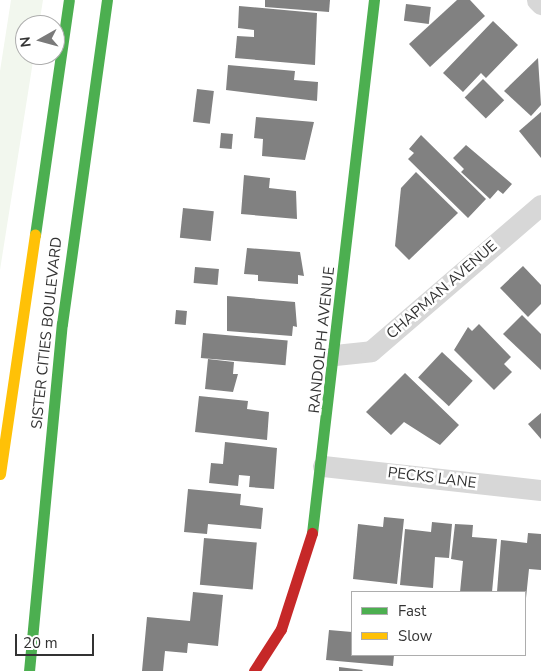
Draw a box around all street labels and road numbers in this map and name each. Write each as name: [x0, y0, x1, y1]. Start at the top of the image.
street label: SISTER CITIES BOULEVARD: [28, 236, 66, 430]
street label: CHAPMAN AVENUE: [383, 237, 501, 343]
street label: RANDOLPH AVENUE: [305, 266, 339, 414]
street label: PECKS LANE: [387, 464, 477, 492]

